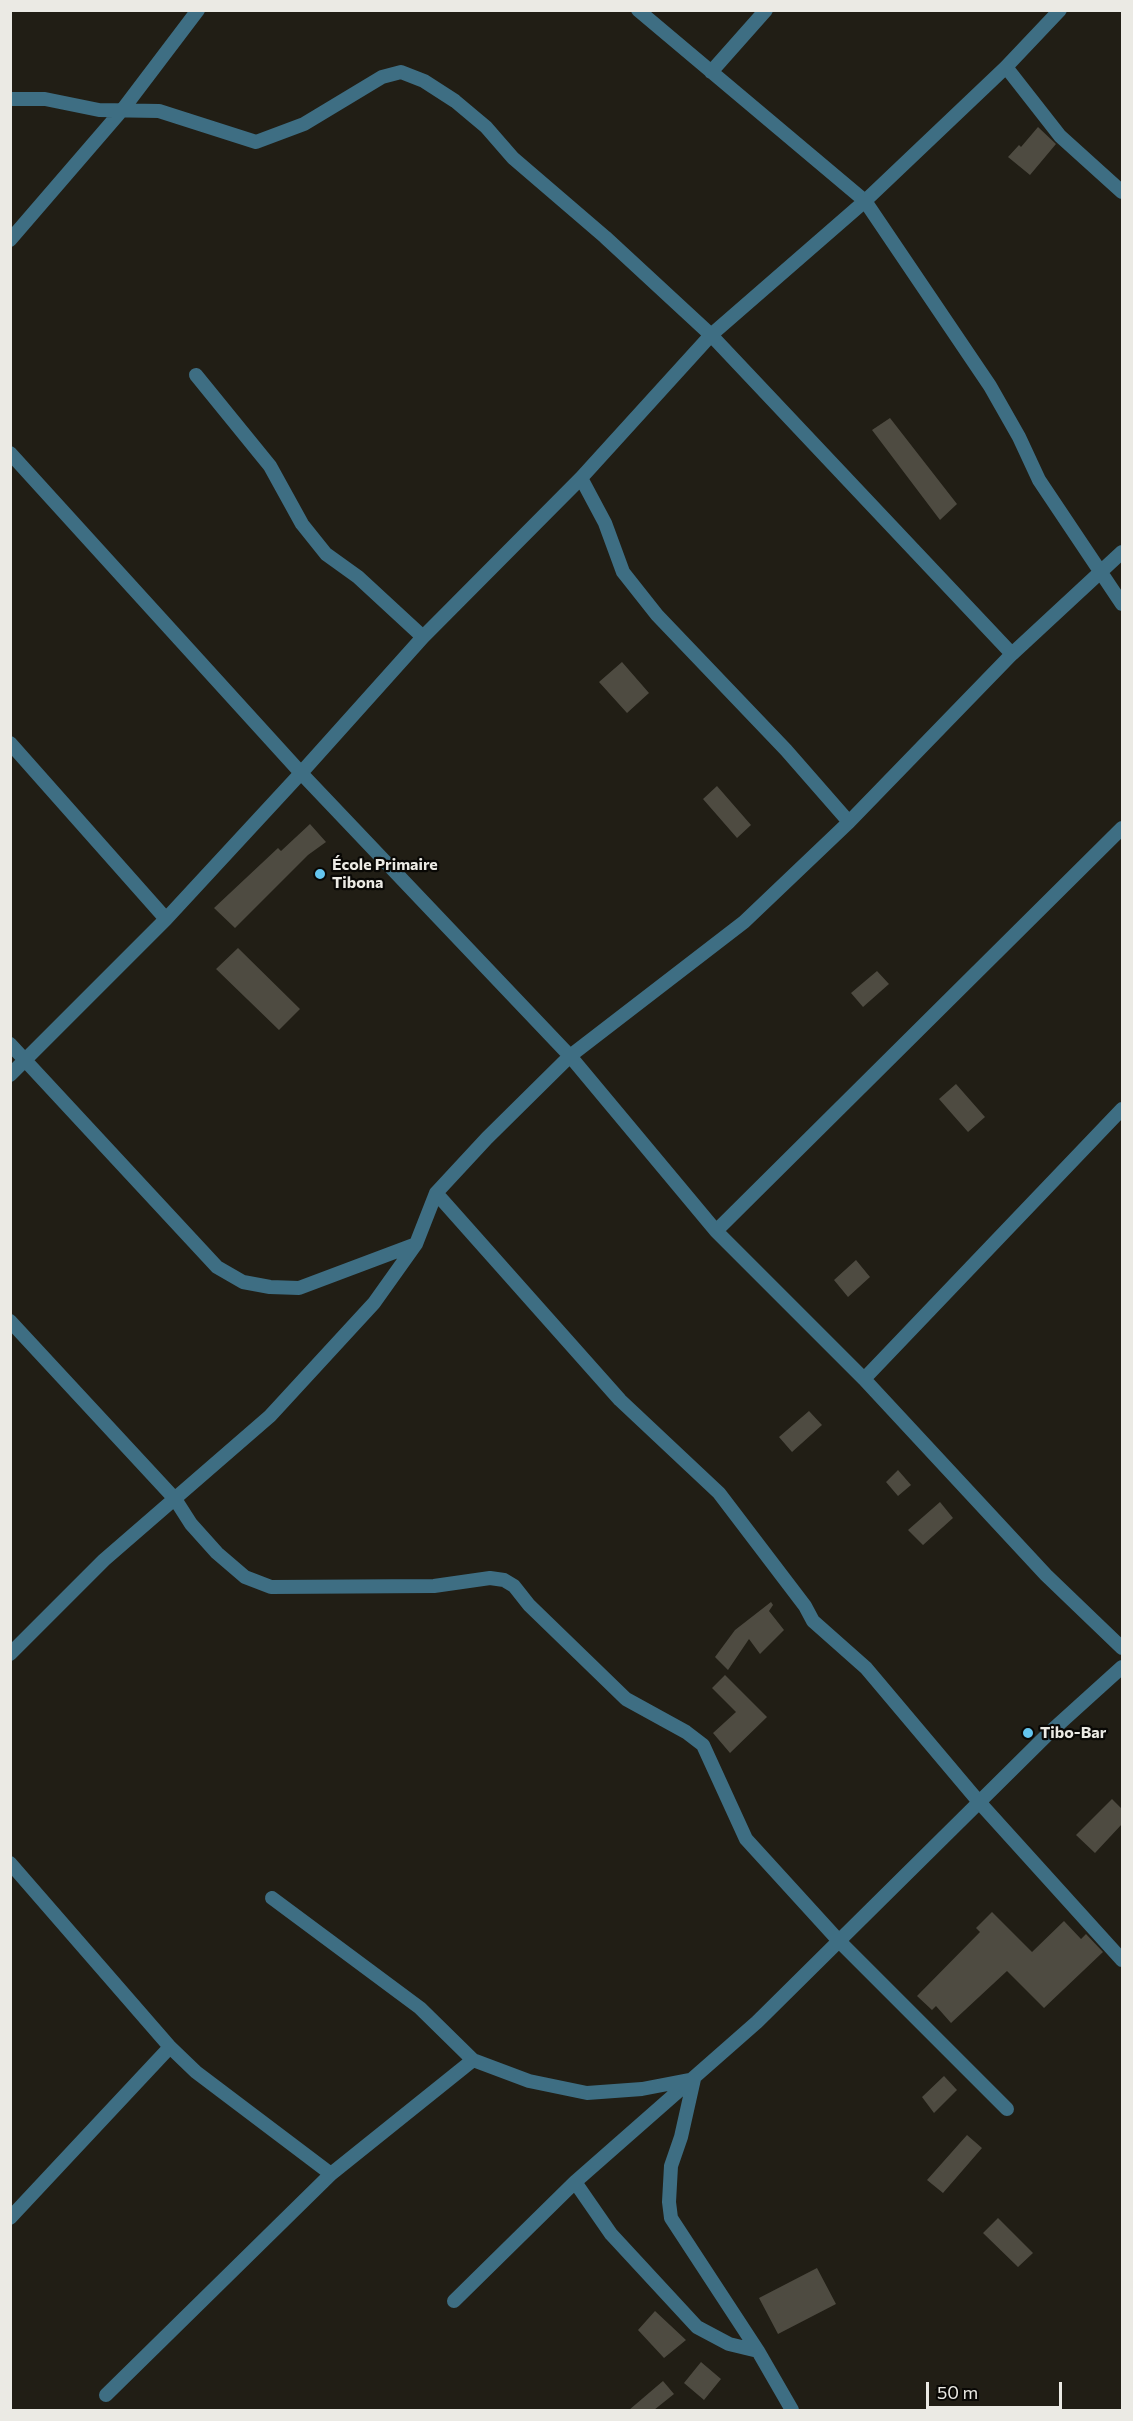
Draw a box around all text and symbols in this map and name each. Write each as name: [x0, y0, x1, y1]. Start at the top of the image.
place label: École Primaire Tibona: [332, 855, 438, 893]
marker: École Primaire Tibona: [313, 867, 327, 881]
place label: Tibo-Bar: [1040, 1723, 1106, 1743]
marker: Tibo-Bar: [1021, 1726, 1035, 1740]
scale bar: [929, 2370, 1066, 2408]
text: 50 m: [937, 2381, 978, 2403]

